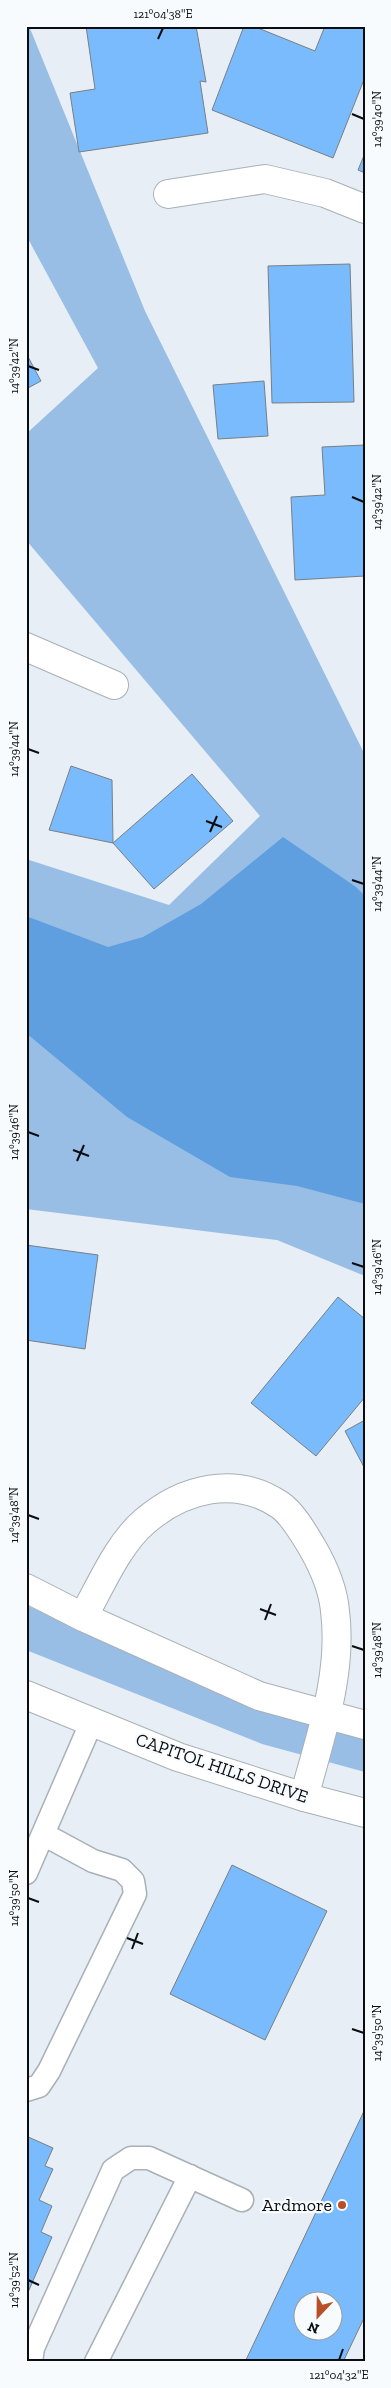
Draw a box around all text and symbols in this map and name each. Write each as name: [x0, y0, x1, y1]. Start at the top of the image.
text: 121°04'38"E: [133, 7, 193, 21]
text: 14°39'40"N: [370, 91, 384, 147]
text: 14°39'42"N: [7, 338, 21, 394]
text: 14°39'42"N: [370, 474, 384, 530]
text: 14°39'44"N: [7, 721, 21, 777]
text: 14°39'44"N: [370, 856, 384, 912]
text: 14°39'46"N: [7, 1104, 21, 1160]
text: 14°39'46"N: [370, 1239, 384, 1295]
text: 14°39'48"N: [7, 1487, 21, 1543]
text: 14°39'48"N: [370, 1622, 384, 1678]
street label: CAPITOL HILLS DRIVE: [133, 1728, 311, 1808]
text: 14°39'50"N: [7, 1870, 21, 1926]
text: 14°39'50"N: [370, 2005, 384, 2061]
place label: Ardmore: [262, 2194, 332, 2216]
marker: Ardmore: [336, 2199, 348, 2211]
text: 14°39'52"N: [7, 2252, 21, 2308]
north arrow: [294, 2290, 344, 2340]
text: N: [305, 2318, 321, 2337]
text: 121°04'32"E: [310, 2368, 368, 2382]

